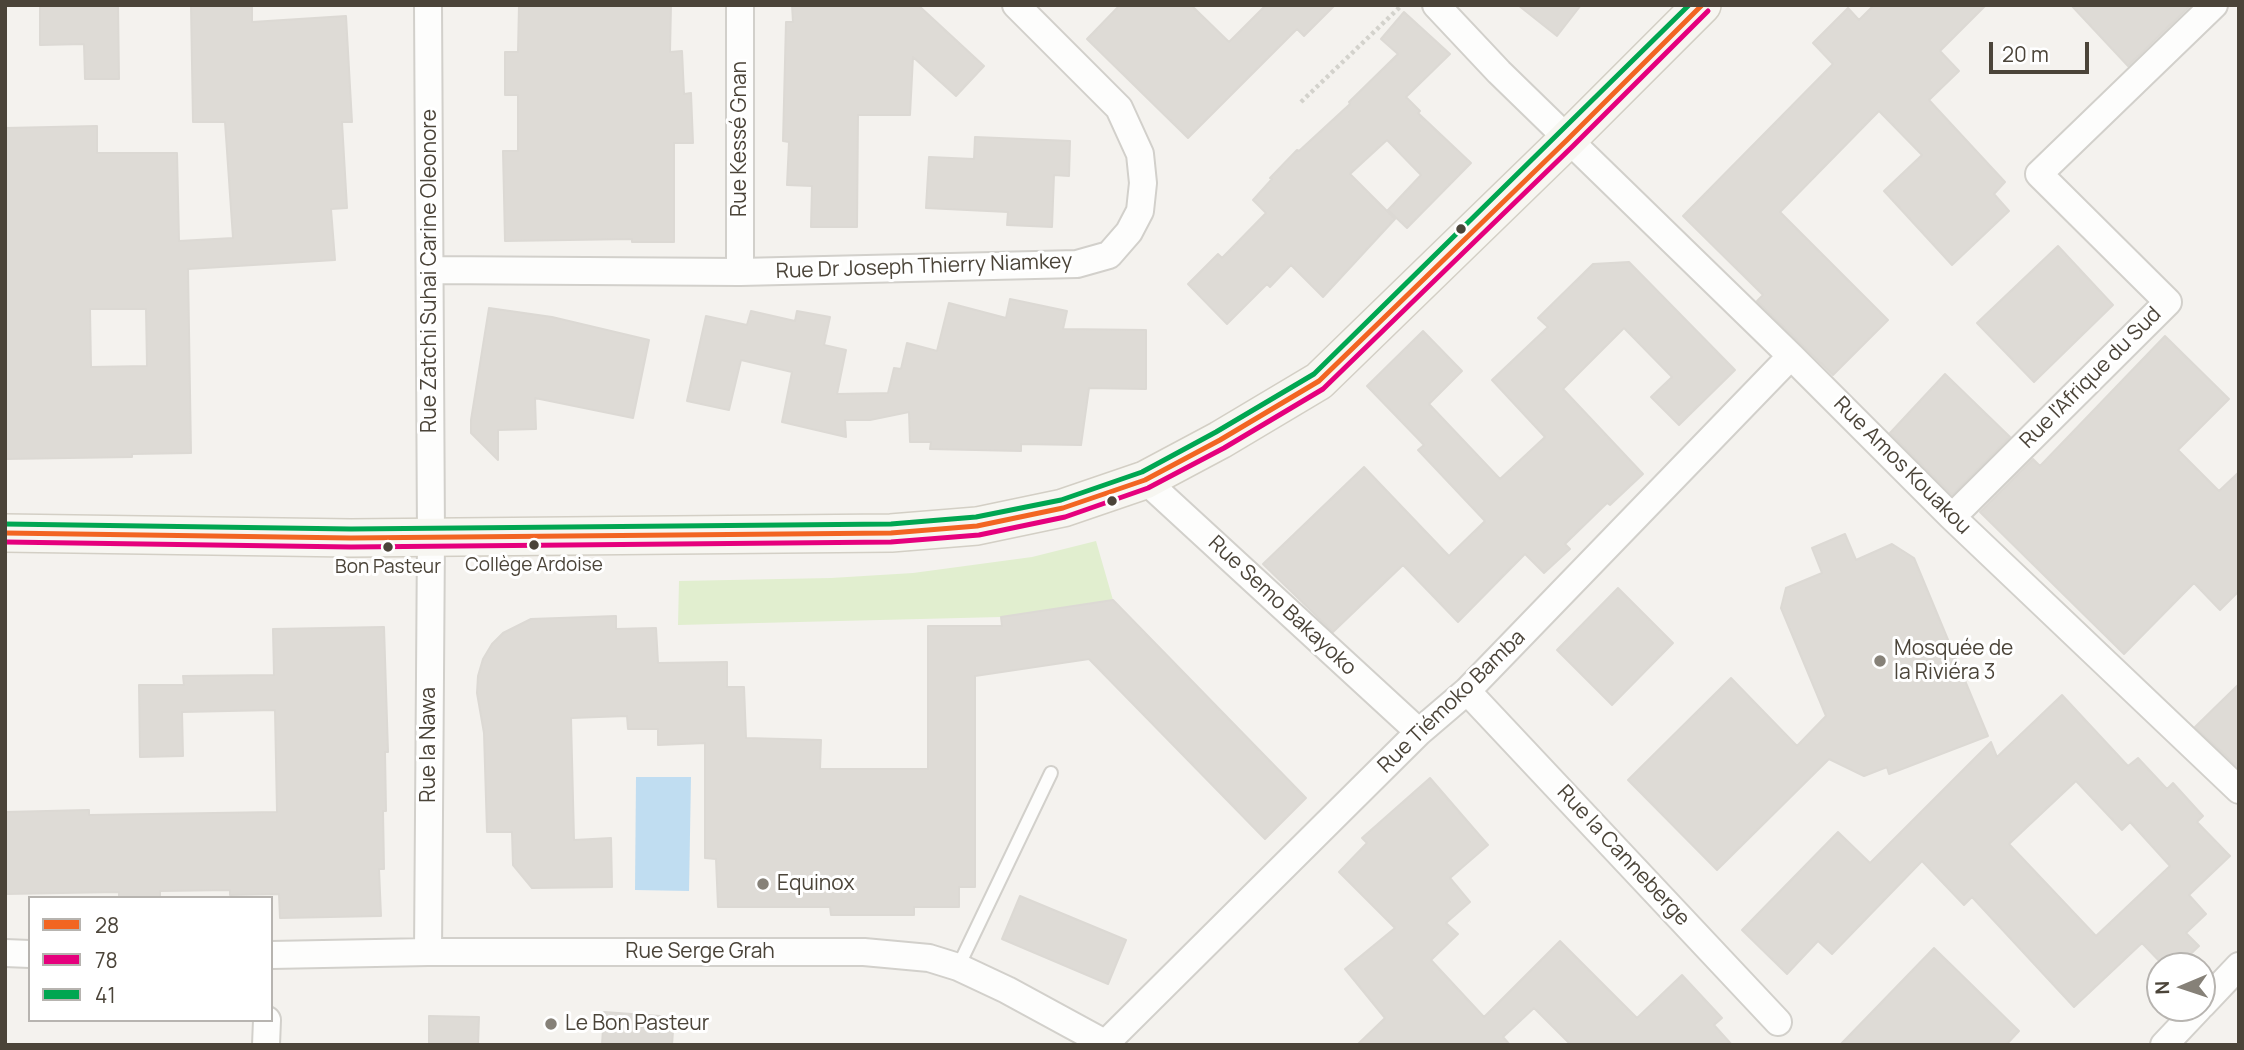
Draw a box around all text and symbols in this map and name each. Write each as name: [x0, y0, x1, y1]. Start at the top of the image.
scale bar: [1992, 28, 2092, 72]
text: 20 m: [2002, 40, 2049, 68]
street label: Rue Kessé Gnan: [727, 61, 753, 217]
street label: Rue Zatchi Suhai Carine Oleonore: [417, 109, 443, 433]
unlabelled marker: [1454, 222, 1468, 236]
street label: Rue Dr Joseph Thierry Niamkey: [775, 249, 1073, 285]
street label: Rue l'Afrique du Sud: [2015, 302, 2167, 454]
street label: Rue Amos Kouakou: [1828, 392, 1976, 540]
unlabelled marker: [1105, 494, 1119, 508]
street label: Rue Semo Bakayoko: [1203, 531, 1361, 681]
marker: Collège Ardoise: [527, 538, 541, 552]
marker: Bon Pasteur: [381, 540, 395, 554]
place label: Collège Ardoise: [465, 555, 603, 577]
place label: Bon Pasteur: [335, 557, 441, 579]
street label: Rue Tiémoko Bamba: [1373, 625, 1531, 779]
place label: Mosquée de la Riviéra 3: [1894, 636, 2013, 686]
marker: Mosquée de la Riviéra 3: [1872, 653, 1888, 669]
street label: Rue la Nawa: [416, 687, 442, 803]
street label: Rue la Canneberge: [1551, 780, 1695, 932]
place label: Equinox: [777, 871, 854, 897]
marker: Equinox: [755, 876, 771, 892]
legend: [28, 896, 273, 1022]
text: 28: [95, 911, 119, 939]
street label: Rue Serge Grah: [625, 939, 775, 965]
text: 78: [95, 946, 118, 974]
north arrow: [2146, 952, 2216, 1022]
text: N: [2149, 980, 2175, 995]
text: 41: [95, 981, 116, 1009]
place label: Le Bon Pasteur: [565, 1011, 709, 1037]
marker: Le Bon Pasteur: [543, 1016, 559, 1032]

